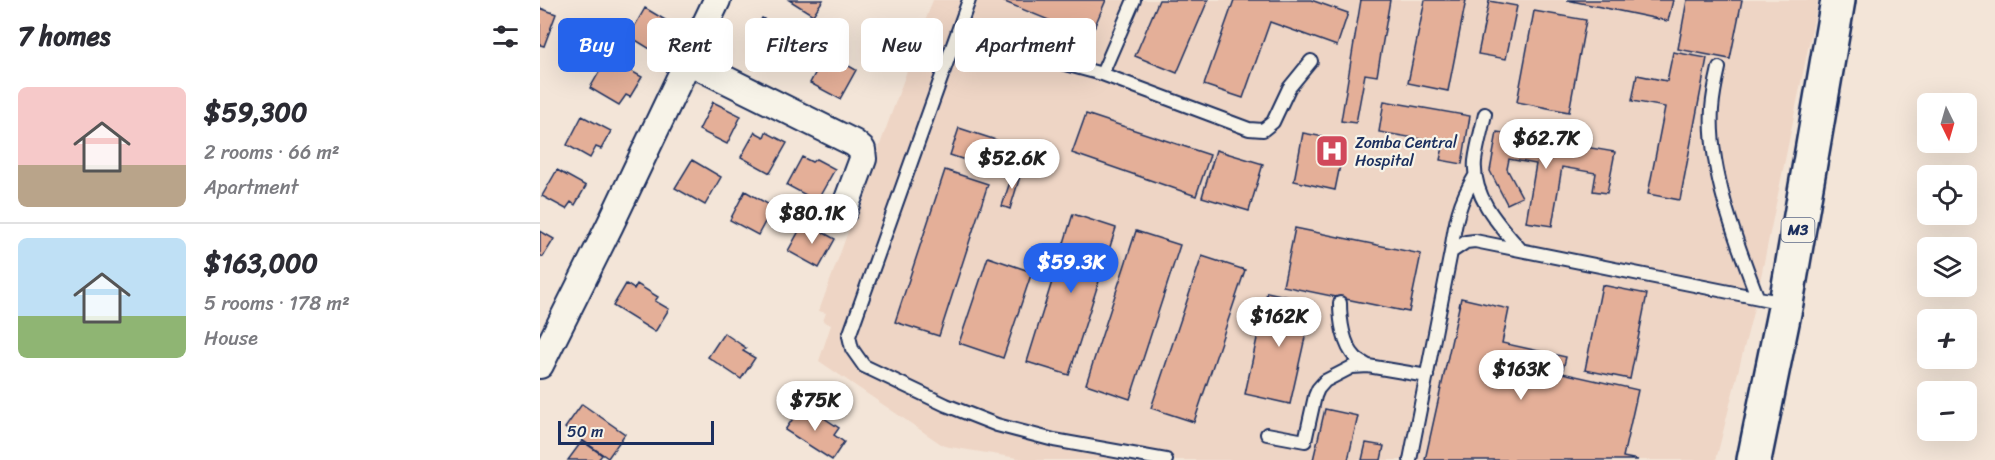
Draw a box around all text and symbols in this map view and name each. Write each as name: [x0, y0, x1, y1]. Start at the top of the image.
text: 7 homes: [18, 13, 110, 59]
chip: Buy: [558, 18, 635, 72]
chip: Rent: [647, 18, 733, 72]
chip: Filters: [745, 18, 849, 72]
chip: New: [861, 18, 943, 72]
chip: Apartment: [955, 18, 1096, 72]
icon: filters: [489, 20, 522, 53]
text: $59,300: [204, 89, 307, 135]
north arrow: [1917, 93, 1977, 153]
map controls: [1917, 93, 1977, 441]
icon: home: [66, 111, 138, 183]
pin: $62.7K: [1497, 119, 1595, 170]
text: $62.7K: [1513, 121, 1579, 156]
place label: Zomba Central Hospital: [1355, 128, 1458, 175]
hospital icon: Zomba Central Hospital: [1314, 133, 1350, 169]
text: 2 rooms · 66 m²: [204, 135, 340, 170]
pin: $52.6K: [963, 139, 1061, 190]
text: $52.6K: [979, 141, 1045, 176]
button: locate: [1917, 165, 1977, 225]
text: Apartment: [204, 170, 298, 205]
pin: $80.1K: [763, 194, 861, 245]
text: $80.1K: [780, 196, 844, 231]
road number: M3: [1782, 218, 1814, 242]
button: layers: [1917, 237, 1977, 297]
text: $163,000: [204, 240, 318, 286]
pin: $59.3K: [1022, 243, 1120, 294]
text: $59.3K: [1037, 245, 1105, 280]
icon: home: [66, 262, 138, 334]
text: 5 rooms · 178 m²: [204, 286, 350, 321]
pin: $162K: [1237, 297, 1321, 348]
text: $162K: [1250, 299, 1308, 334]
button: +: [1917, 309, 1977, 369]
text: House: [204, 321, 258, 356]
pin: $163K: [1479, 350, 1563, 401]
text: $163K: [1493, 352, 1549, 387]
pin: $75K: [779, 381, 851, 432]
button: −: [1917, 381, 1977, 441]
text: $75K: [790, 383, 840, 418]
text: 50 m: [567, 417, 603, 446]
scale bar: [558, 418, 714, 446]

